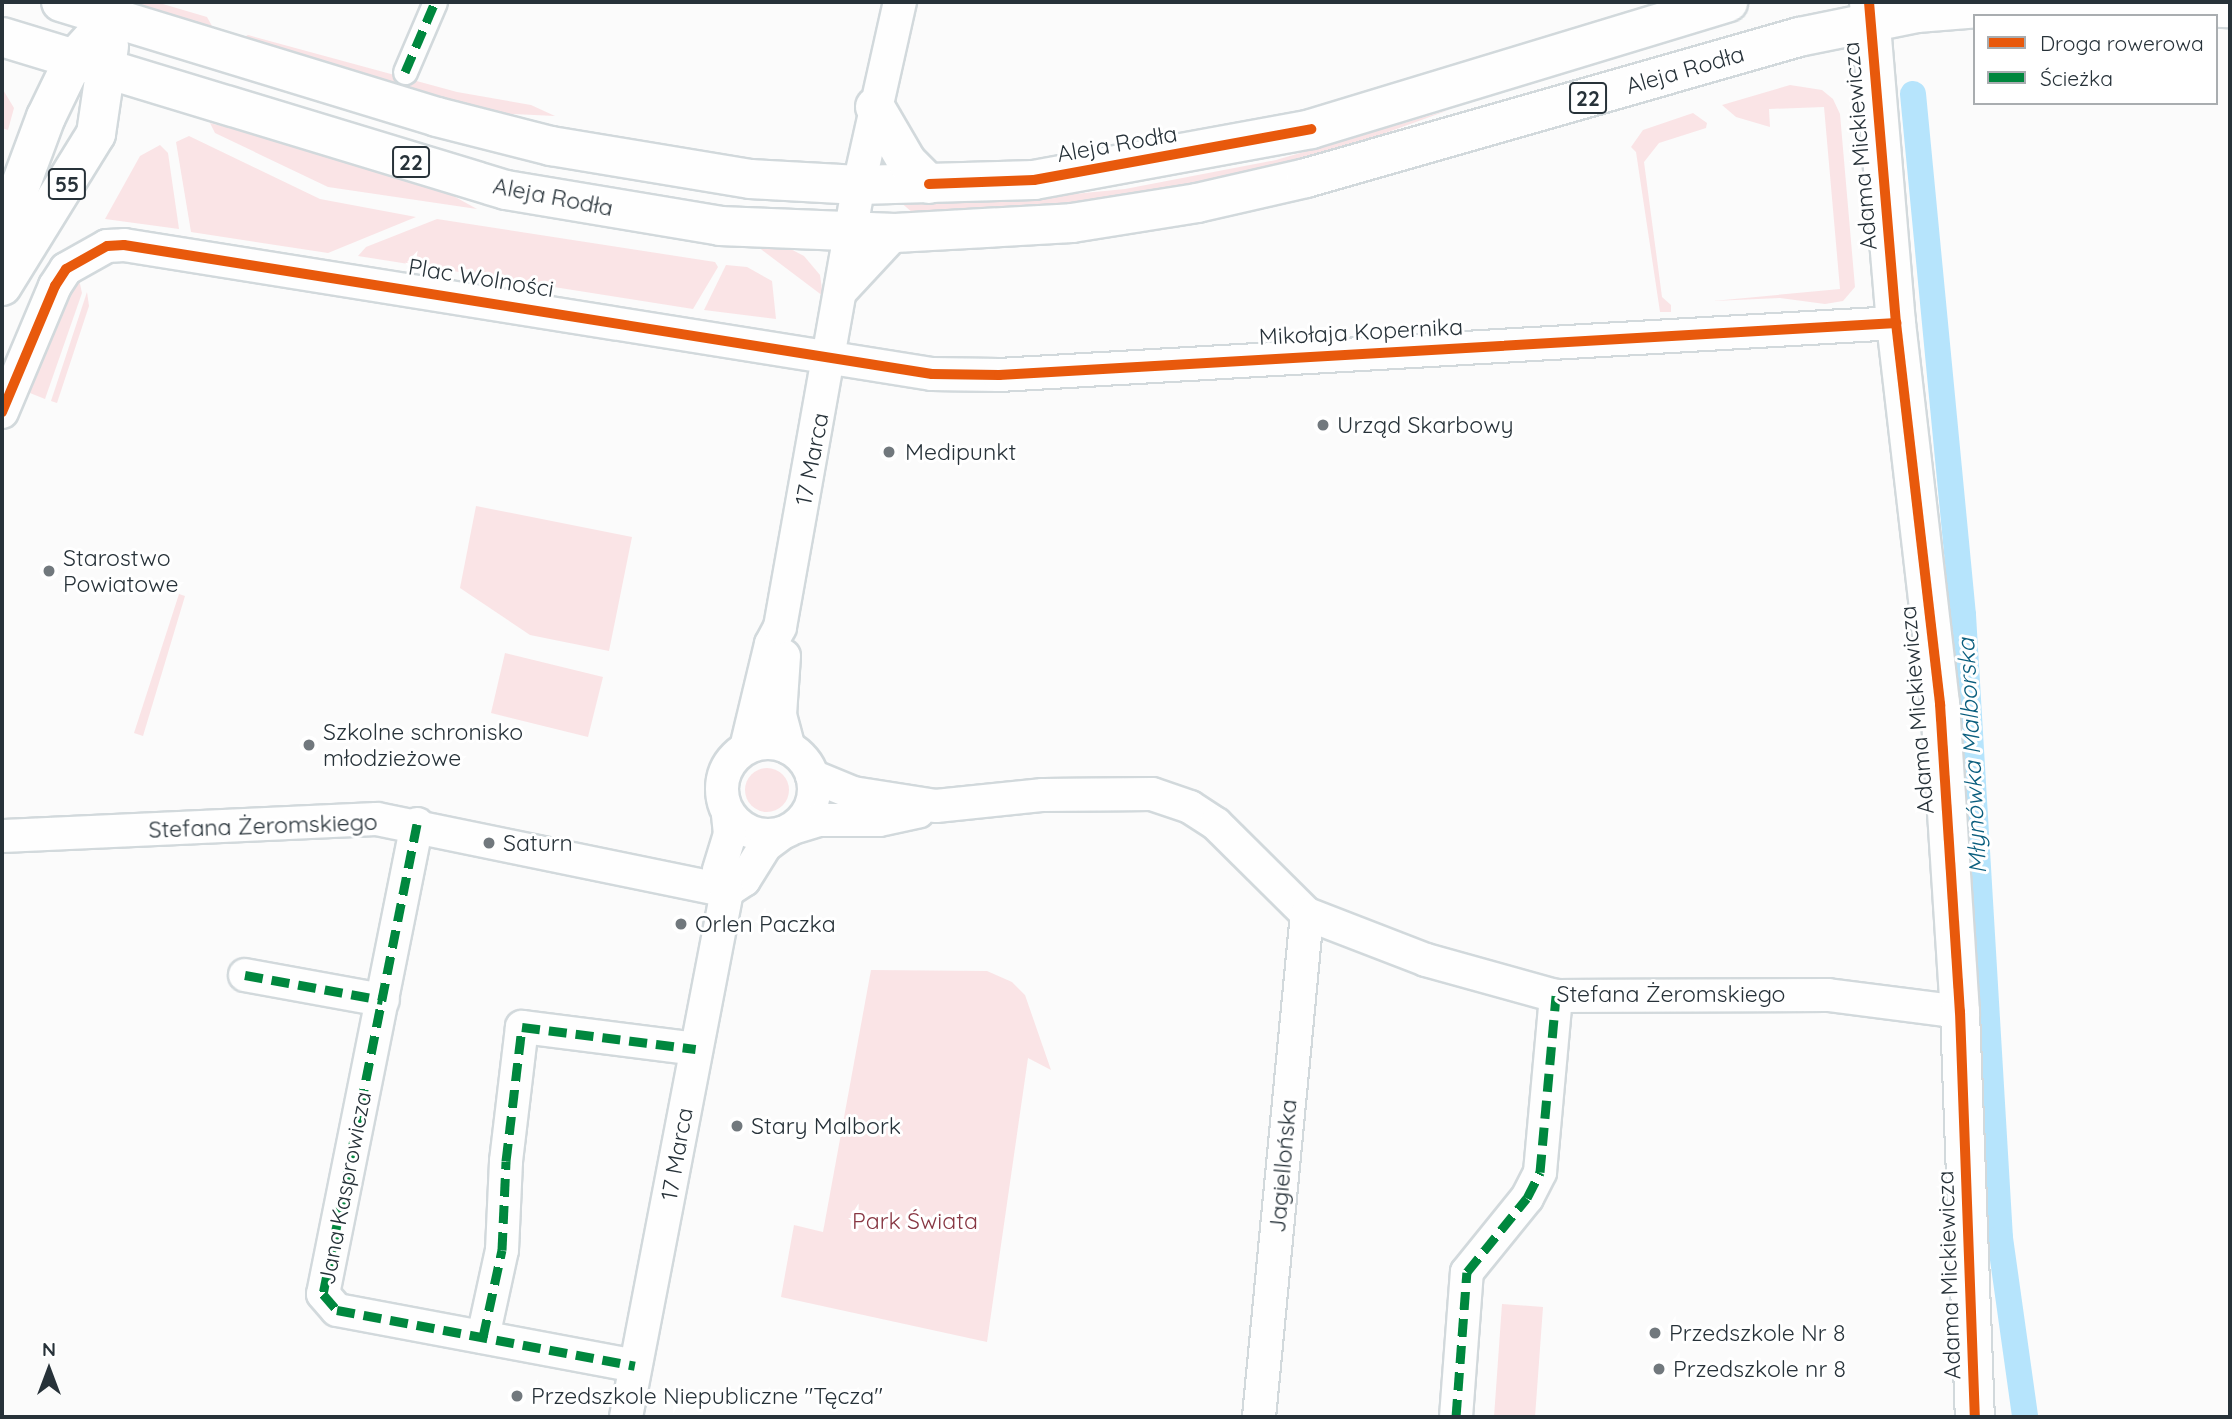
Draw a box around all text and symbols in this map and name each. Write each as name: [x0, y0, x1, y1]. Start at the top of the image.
legend: [1973, 14, 2218, 105]
text: Droga rowerowa: [2040, 30, 2204, 56]
street label: Aleja Rodła: [1623, 40, 1747, 100]
street label: Adama Mickiewicza: [1837, 41, 1883, 251]
text: Ścieżka: [2040, 65, 2113, 91]
road number: 22: [1569, 80, 1607, 116]
street label: Aleja Rodła: [1055, 120, 1179, 168]
road number: 22: [392, 144, 430, 180]
road number: 55: [48, 166, 86, 202]
street label: Aleja Rodła: [491, 172, 615, 222]
street label: Plac Wolności: [406, 253, 556, 303]
street label: Mikołaja Kopernika: [1258, 313, 1464, 351]
street label: 17 Marca: [790, 410, 834, 508]
place label: Urząd Skarbowy: [1337, 411, 1514, 439]
marker: Urząd Skarbowy: [1315, 417, 1331, 433]
place label: Medipunkt: [905, 438, 1016, 466]
marker: Medipunkt: [879, 442, 899, 462]
place label: Starostwo Powiatowe: [63, 544, 178, 598]
marker: Starostwo Powiatowe: [41, 563, 57, 579]
street label: Adama Mickiewicza: [1894, 605, 1940, 815]
water label: Młynówka Malborska: [1951, 637, 1993, 875]
place label: Szkolne schronisko młodzieżowe: [323, 718, 523, 772]
marker: Szkolne schronisko młodzieżowe: [301, 737, 317, 753]
street label: Stefana Żeromskiego: [148, 808, 378, 844]
place label: Saturn: [503, 829, 573, 857]
marker: Saturn: [481, 835, 497, 851]
place label: Orlen Paczka: [695, 910, 836, 938]
marker: Orlen Paczka: [673, 916, 689, 932]
street label: Stefana Żeromskiego: [1556, 980, 1786, 1008]
street label: Jana Kasprowicza: [313, 1089, 377, 1287]
street label: Jagiellońska: [1263, 1098, 1303, 1234]
street label: 17 Marca: [655, 1105, 699, 1203]
place label: Stary Malbork: [751, 1112, 901, 1140]
marker: Stary Malbork: [729, 1118, 745, 1134]
street label: Adama Mickiewicza: [1932, 1170, 1966, 1380]
park label: Park Świata: [852, 1207, 978, 1235]
place label: Przedszkole Nr 8: [1669, 1319, 1845, 1347]
marker: Przedszkole Nr 8: [1647, 1325, 1663, 1341]
north arrow: [14, 1335, 84, 1405]
text: N: [42, 1337, 56, 1361]
place label: Przedszkole nr 8: [1673, 1355, 1846, 1383]
marker: Przedszkole nr 8: [1651, 1361, 1667, 1377]
place label: Przedszkole Niepubliczne "Tęcza": [531, 1382, 883, 1410]
marker: Przedszkole Niepubliczne "Tęcza": [509, 1388, 525, 1404]

